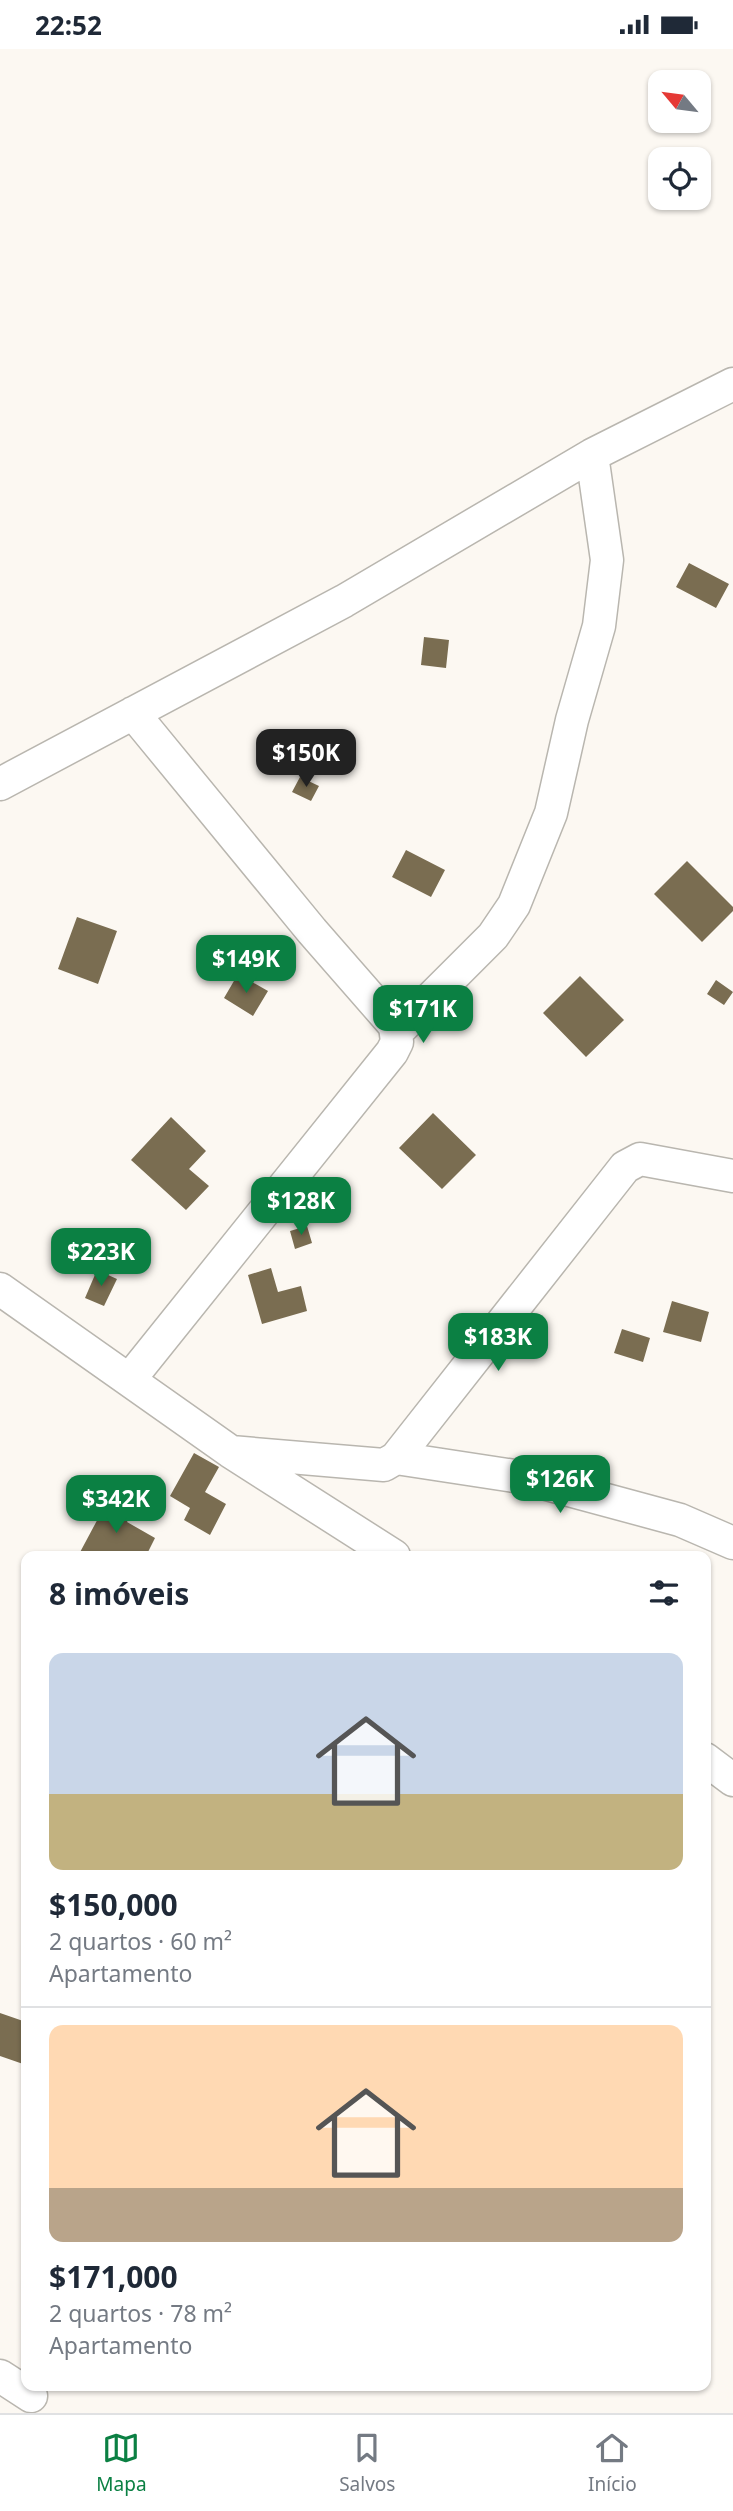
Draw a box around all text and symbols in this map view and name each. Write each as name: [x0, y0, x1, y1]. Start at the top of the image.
text: 22:52: [35, 7, 102, 43]
north arrow: [648, 70, 710, 133]
map controls: [648, 70, 711, 210]
button: locate: [648, 147, 711, 210]
pin: $150K: [257, 729, 355, 789]
text: $150K: [272, 736, 340, 768]
pin: $149K: [197, 935, 295, 995]
text: $149K: [212, 942, 280, 974]
pin: $171K: [374, 985, 472, 1045]
text: $171K: [389, 992, 457, 1024]
pin: $128K: [252, 1177, 350, 1237]
text: $128K: [267, 1184, 335, 1216]
pin: $223K: [52, 1229, 150, 1288]
text: $223K: [67, 1235, 135, 1267]
pin: $183K: [449, 1313, 547, 1373]
text: $183K: [464, 1320, 532, 1352]
pin: $126K: [511, 1455, 609, 1515]
text: $126K: [526, 1462, 594, 1494]
pin: $342K: [67, 1475, 165, 1535]
text: $342K: [82, 1482, 150, 1514]
text: 8 imóveis: [49, 1573, 189, 1614]
icon: filters: [645, 1574, 683, 1612]
icon: home: [303, 1698, 429, 1824]
text: $150,000: [49, 1884, 178, 1925]
text: 2 quartos · 60 m²: [49, 1925, 232, 1957]
text: Apartamento: [49, 1957, 192, 1989]
icon: home: [303, 2070, 429, 2196]
text: $171,000: [49, 2256, 178, 2297]
text: 2 quartos · 78 m²: [49, 2297, 232, 2329]
text: Apartamento: [49, 2329, 192, 2361]
tab: Mapa: [96, 2429, 147, 2497]
tab: Salvos: [339, 2429, 395, 2497]
tab: Início: [588, 2429, 637, 2497]

